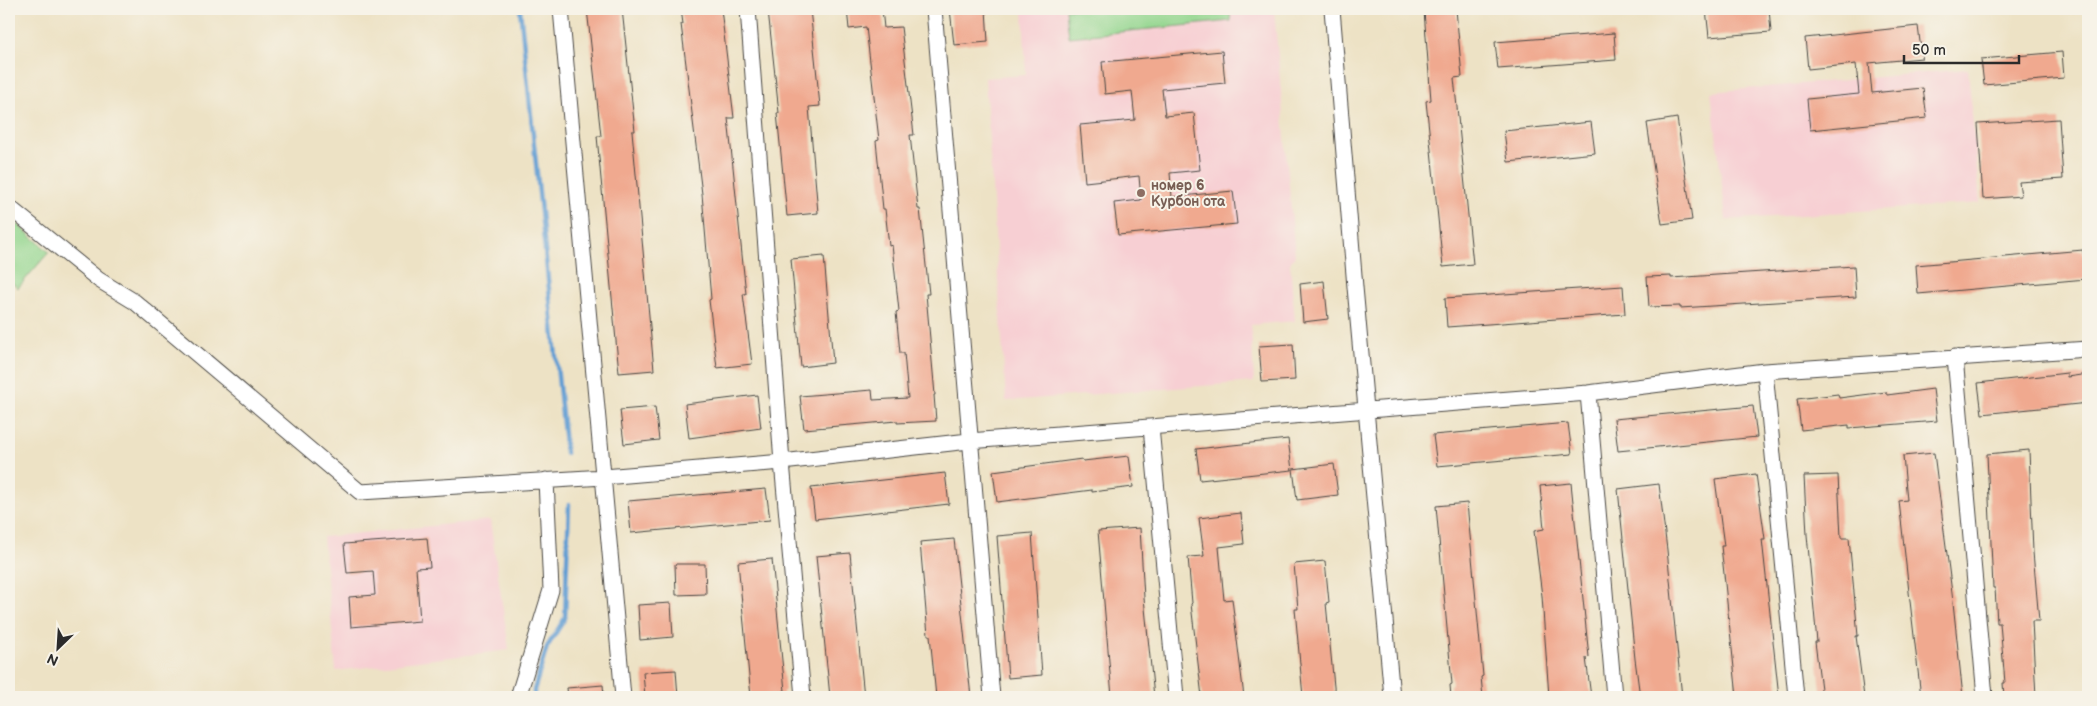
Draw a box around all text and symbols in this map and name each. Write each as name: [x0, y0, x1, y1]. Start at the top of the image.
scale bar: [1904, 32, 2020, 64]
text: 50 m: [1912, 41, 1946, 60]
place label: номер 6 Курбон ота: [1151, 177, 1226, 210]
marker: номер 6 Курбон ота: [1135, 187, 1147, 199]
north arrow: [32, 624, 82, 674]
text: N: [44, 649, 61, 669]

